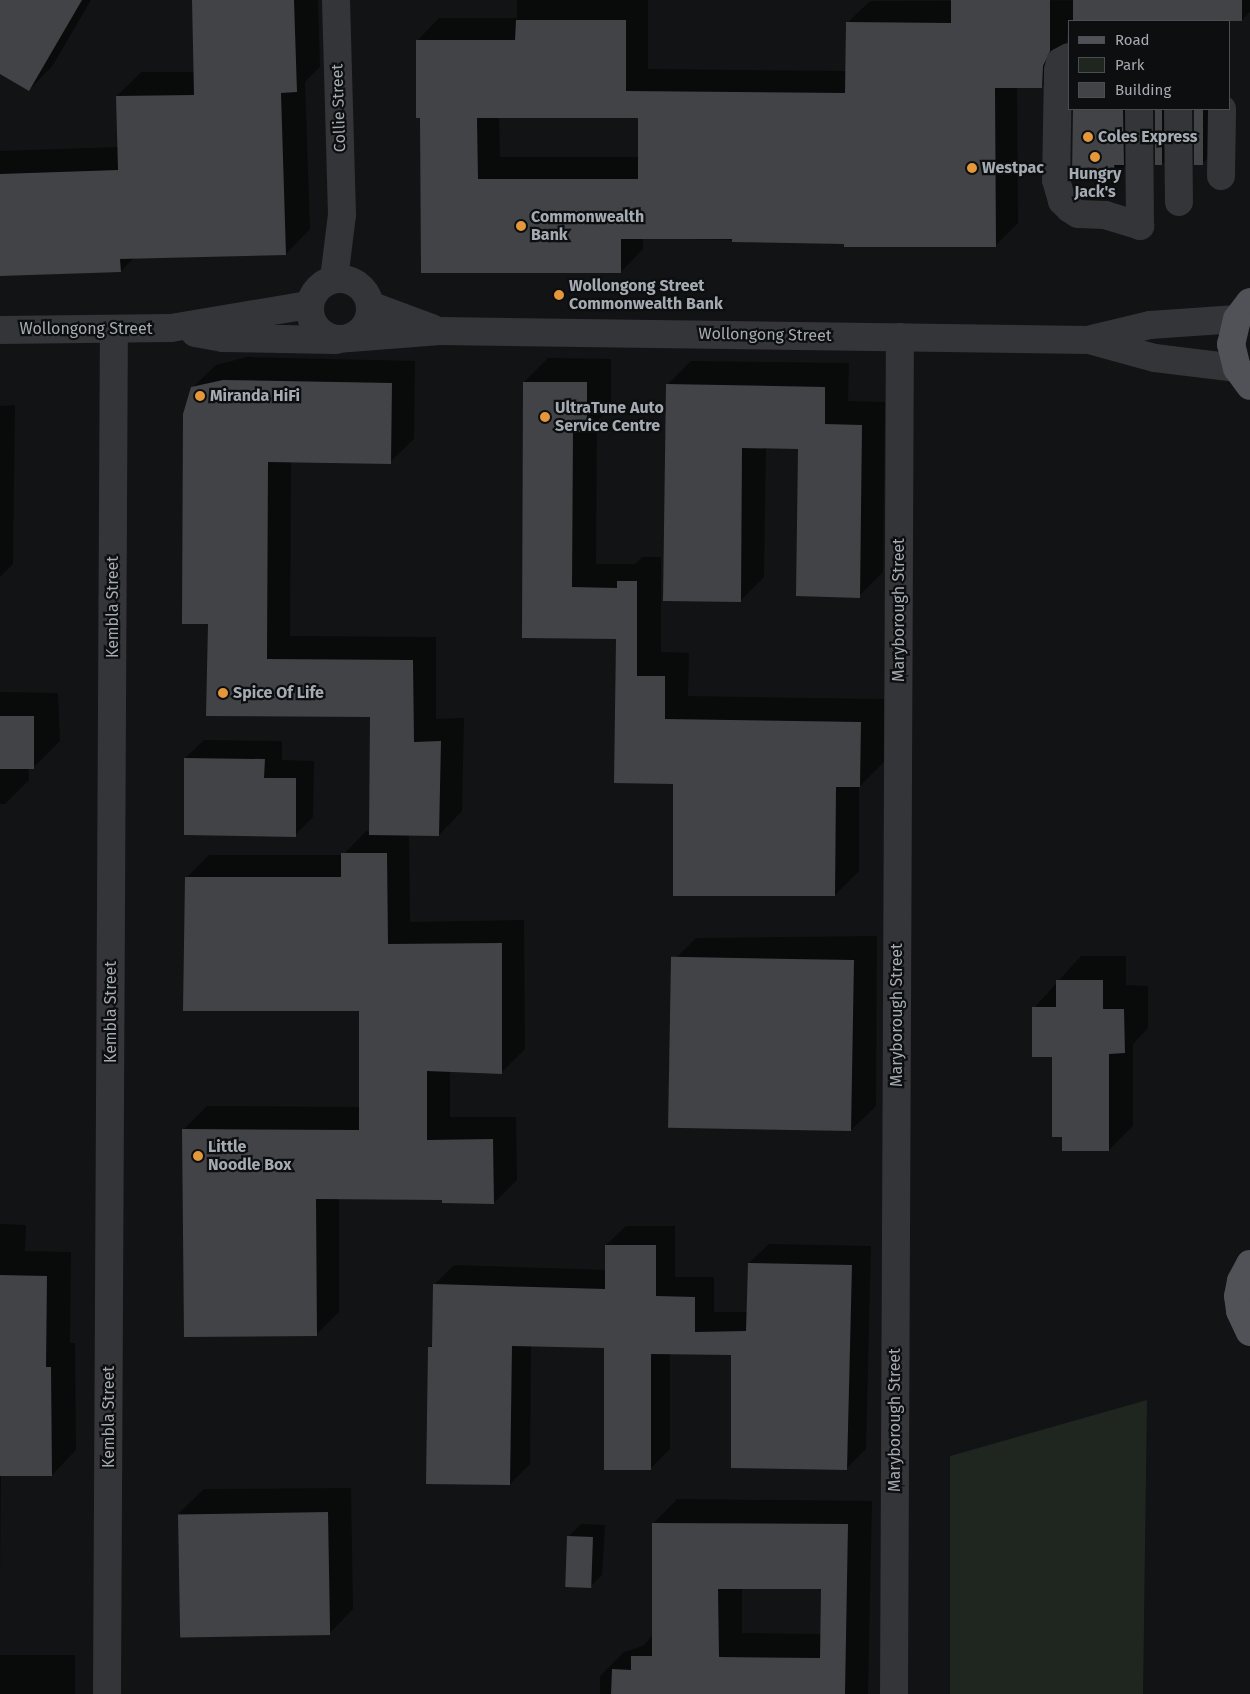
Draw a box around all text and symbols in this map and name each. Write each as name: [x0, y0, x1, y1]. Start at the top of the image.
legend: [1068, 20, 1230, 110]
text: Road: [1115, 31, 1150, 49]
text: Park: [1115, 56, 1145, 74]
street label: Collie Street: [328, 64, 350, 152]
text: Building: [1115, 81, 1171, 99]
place label: Coles Express: [1098, 127, 1198, 147]
marker: Coles Express: [1082, 131, 1094, 143]
marker: Hungry Jack's: [1089, 151, 1101, 163]
place label: Westpac: [982, 158, 1044, 178]
marker: Westpac: [966, 162, 978, 174]
place label: Hungry Jack's: [1069, 164, 1121, 202]
place label: Commonwealth Bank: [531, 207, 644, 245]
marker: Commonwealth Bank: [515, 220, 527, 232]
place label: Wollongong Street Commonwealth Bank: [569, 276, 723, 314]
marker: Wollongong Street Commonwealth Bank: [553, 289, 565, 301]
street label: Wollongong Street: [19, 319, 153, 339]
street label: Wollongong Street: [698, 324, 832, 346]
place label: Miranda HiFi: [210, 386, 300, 406]
marker: Miranda HiFi: [194, 390, 206, 402]
place label: UltraTune Auto Service Centre: [555, 398, 664, 436]
marker: UltraTune Auto Service Centre: [539, 411, 551, 423]
street label: Maryborough Street: [889, 538, 909, 682]
street label: Kembla Street: [103, 556, 123, 658]
place label: Spice Of Life: [233, 683, 324, 703]
marker: Spice Of Life: [217, 687, 229, 699]
street label: Maryborough Street: [887, 943, 907, 1087]
street label: Kembla Street: [101, 961, 121, 1063]
place label: Little Noodle Box: [208, 1137, 291, 1175]
marker: Little Noodle Box: [192, 1150, 204, 1162]
street label: Maryborough Street: [885, 1348, 905, 1492]
street label: Kembla Street: [99, 1366, 119, 1468]

